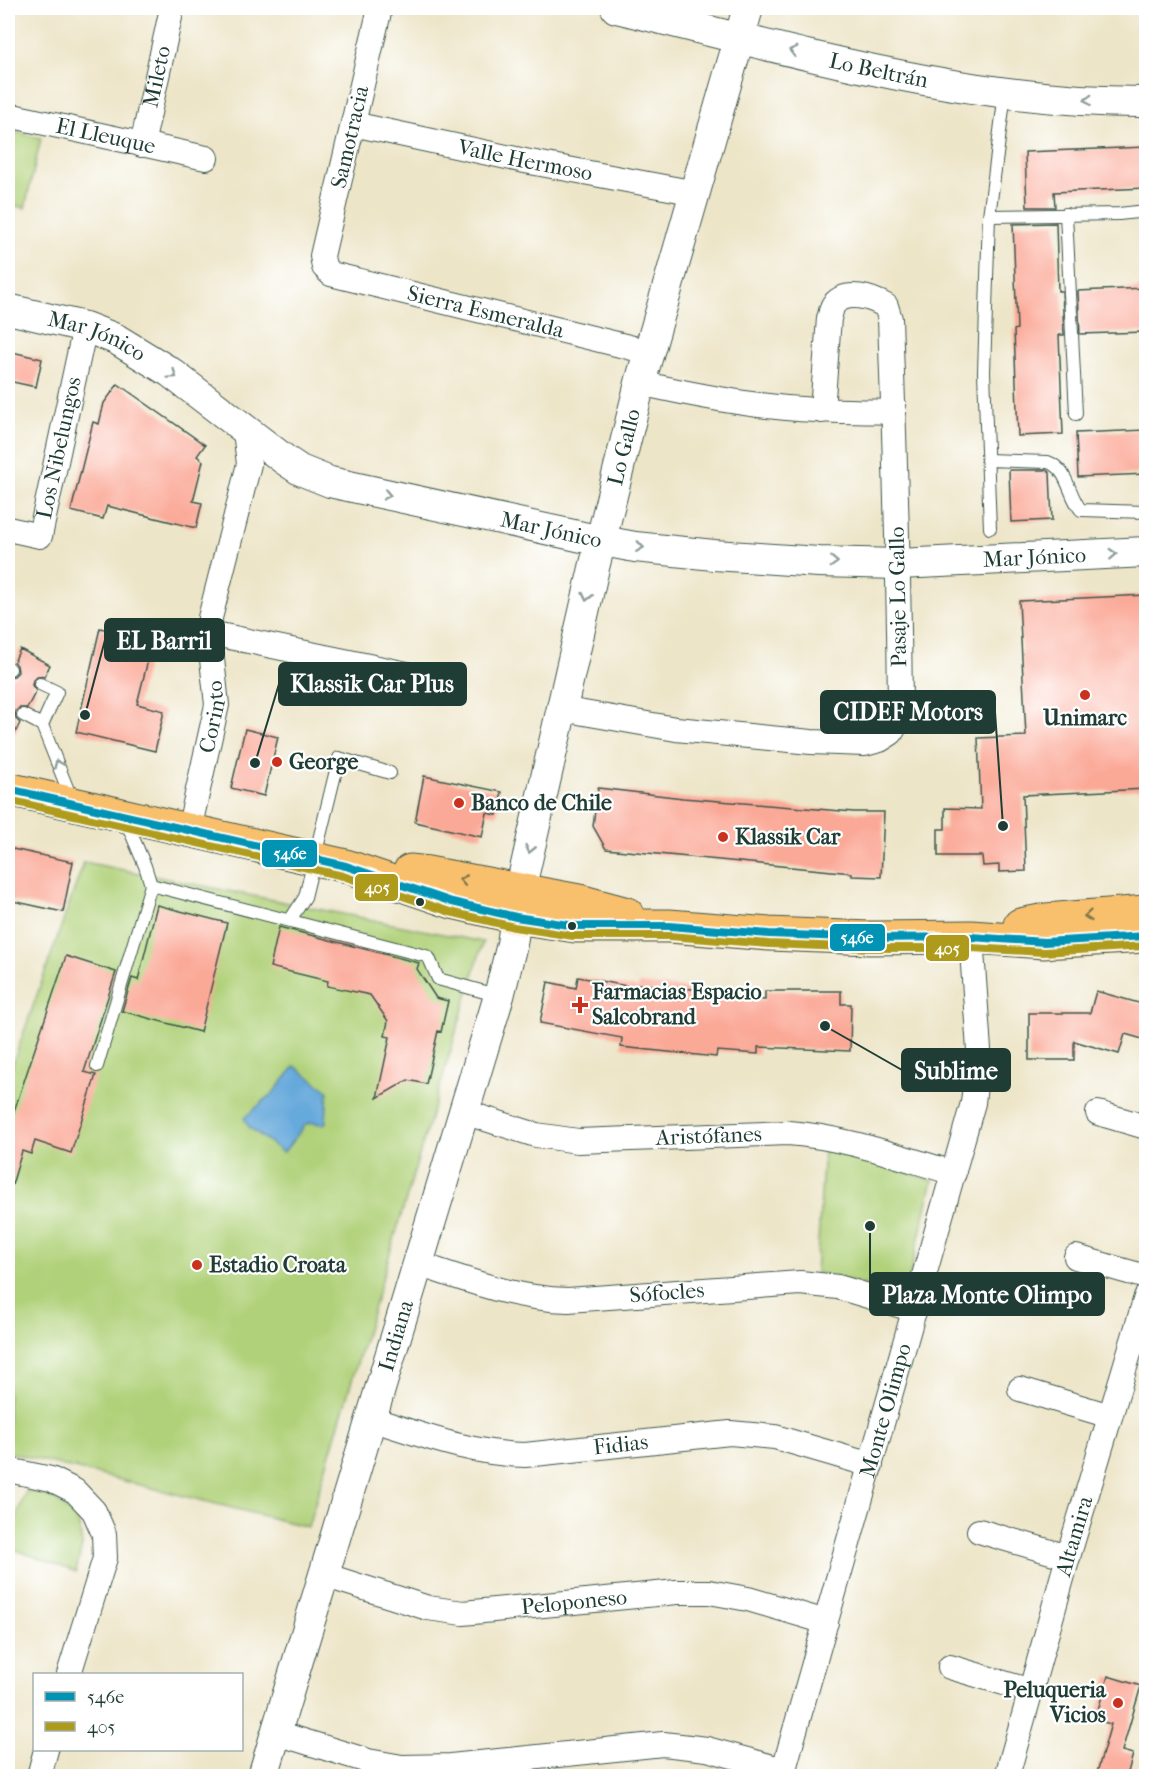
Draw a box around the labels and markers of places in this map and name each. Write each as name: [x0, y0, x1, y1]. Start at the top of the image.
callout: EL Barril: [105, 619, 224, 661]
callout: Klassik Car Plus: [279, 663, 466, 705]
marker: Unimarc: [1078, 688, 1092, 702]
callout: CIDEF Motors: [821, 691, 995, 733]
place label: Unimarc: [1042, 705, 1127, 731]
place label: George: [289, 749, 358, 775]
marker: George: [270, 755, 284, 769]
place label: Banco de Chile: [471, 790, 612, 816]
marker: Banco de Chile: [452, 796, 466, 810]
place label: Klassik Car: [735, 824, 841, 850]
marker: Klassik Car: [716, 830, 730, 844]
unlabelled marker: [414, 896, 426, 908]
unlabelled marker: [566, 920, 578, 932]
place label: Farmacias Espacio Salcobrand: [591, 979, 762, 1030]
marker: Farmacias Espacio Salcobrand: [573, 998, 587, 1012]
callout: Sublime: [902, 1049, 1010, 1091]
place label: Estadio Croata: [209, 1252, 347, 1278]
marker: Estadio Croata: [190, 1258, 204, 1272]
callout: Plaza Monte Olimpo: [870, 1273, 1104, 1315]
place label: Peluqueria Vicios: [1003, 1677, 1107, 1728]
marker: Peluqueria Vicios: [1111, 1696, 1125, 1710]

